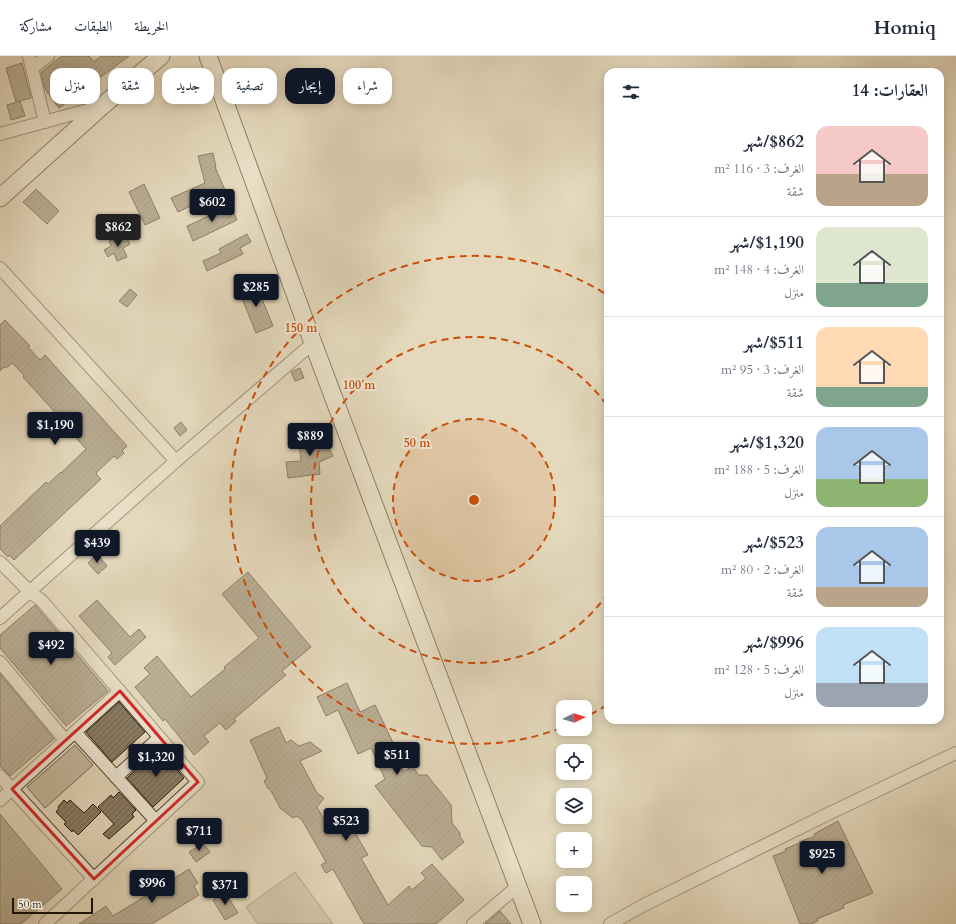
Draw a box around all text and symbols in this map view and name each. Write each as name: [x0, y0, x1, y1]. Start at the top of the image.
text: Homiq: [874, 15, 936, 41]
text: مشاركة: [20, 17, 52, 36]
text: الطبقات: [74, 17, 112, 36]
text: الخريطة: [134, 17, 168, 36]
chip: منزل: [50, 68, 100, 104]
chip: شقة: [108, 68, 154, 104]
chip: جديد: [162, 68, 214, 104]
chip: تصفية: [222, 68, 277, 104]
chip: إيجار: [285, 68, 335, 104]
chip: شراء: [343, 68, 392, 104]
text: العقارات: 14: [852, 79, 928, 102]
icon: filters: [620, 81, 642, 103]
text: $862/شهر: [744, 130, 804, 153]
icon: home: [848, 142, 896, 190]
text: الغرف: 3 · 116 m²: [714, 160, 804, 178]
text: شقة: [787, 183, 804, 201]
pin: $602: [188, 189, 236, 223]
text: $602: [199, 193, 225, 211]
pin: $862: [94, 214, 142, 248]
text: $862: [105, 218, 131, 236]
text: $1,190/شهر: [730, 231, 804, 254]
icon: home: [848, 243, 896, 291]
text: الغرف: 4 · 148 m²: [714, 261, 804, 279]
pin: $285: [232, 274, 280, 308]
text: $285: [243, 278, 269, 296]
text: منزل: [784, 284, 804, 302]
text: 150 m: [285, 320, 318, 336]
text: $511/شهر: [744, 331, 804, 354]
icon: home: [848, 343, 896, 391]
text: الغرف: 3 · 95 m²: [721, 361, 804, 379]
text: 100 m: [343, 377, 376, 393]
text: شقة: [787, 384, 804, 402]
pin: $1,190: [22, 412, 88, 446]
text: $1,190: [36, 416, 74, 434]
pin: $889: [286, 423, 334, 457]
text: $889: [297, 427, 323, 445]
text: $1,320/شهر: [730, 431, 804, 454]
text: 50 m: [404, 435, 431, 451]
icon: home: [848, 443, 896, 491]
text: الغرف: 5 · 188 m²: [714, 461, 804, 479]
text: منزل: [784, 484, 804, 502]
centre of rings: [467, 493, 481, 507]
pin: $439: [73, 530, 121, 564]
text: $523/شهر: [744, 531, 804, 554]
text: $439: [84, 534, 110, 552]
icon: home: [848, 543, 896, 591]
text: الغرف: 2 · 80 m²: [721, 561, 804, 579]
text: شقة: [787, 584, 804, 602]
text: $996/شهر: [744, 631, 804, 654]
pin: $492: [27, 632, 75, 666]
text: $492: [38, 636, 64, 654]
icon: home: [848, 643, 896, 691]
text: الغرف: 5 · 128 m²: [714, 661, 804, 679]
text: منزل: [784, 684, 804, 702]
north arrow: [556, 700, 592, 736]
map controls: [556, 700, 592, 912]
pin: $511: [373, 742, 421, 776]
pin: $1,320: [123, 744, 189, 778]
button: locate: [556, 744, 592, 780]
text: $511: [384, 746, 410, 764]
text: $1,320: [137, 748, 175, 766]
button: layers: [556, 788, 592, 824]
pin: $523: [322, 808, 370, 842]
text: $523: [333, 812, 359, 830]
pin: $711: [175, 818, 223, 852]
text: $711: [186, 822, 212, 840]
button: +: [556, 832, 592, 868]
pin: $925: [798, 841, 846, 875]
text: $925: [809, 845, 835, 863]
pin: $996: [128, 870, 176, 904]
pin: $371: [201, 872, 249, 906]
text: $996: [139, 874, 165, 892]
text: $371: [212, 876, 238, 894]
button: −: [556, 876, 592, 912]
scale bar: [12, 896, 93, 915]
text: 50 m: [18, 897, 42, 912]

